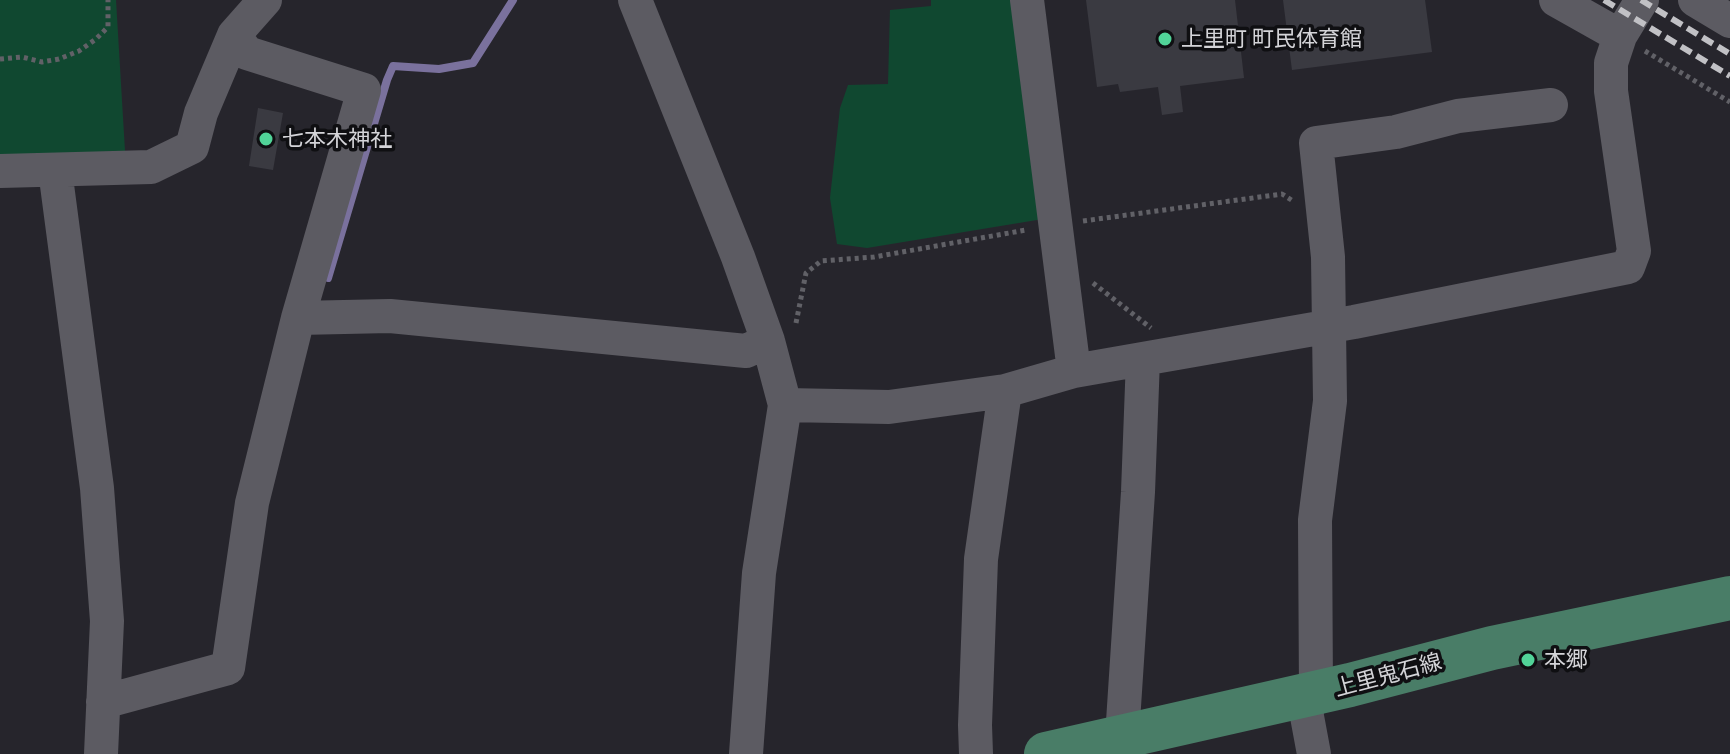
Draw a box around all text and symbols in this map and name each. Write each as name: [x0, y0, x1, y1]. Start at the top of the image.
place label: 上里町 町民体育館: [1181, 26, 1362, 52]
marker: 上里町 町民体育館: [1156, 30, 1174, 48]
place label: 七本木神社: [282, 126, 392, 152]
marker: 七本木神社: [257, 130, 275, 148]
place label: 本郷: [1544, 647, 1588, 673]
street label: 上里鬼石線: [1331, 648, 1445, 702]
marker: 本郷: [1519, 651, 1537, 669]

